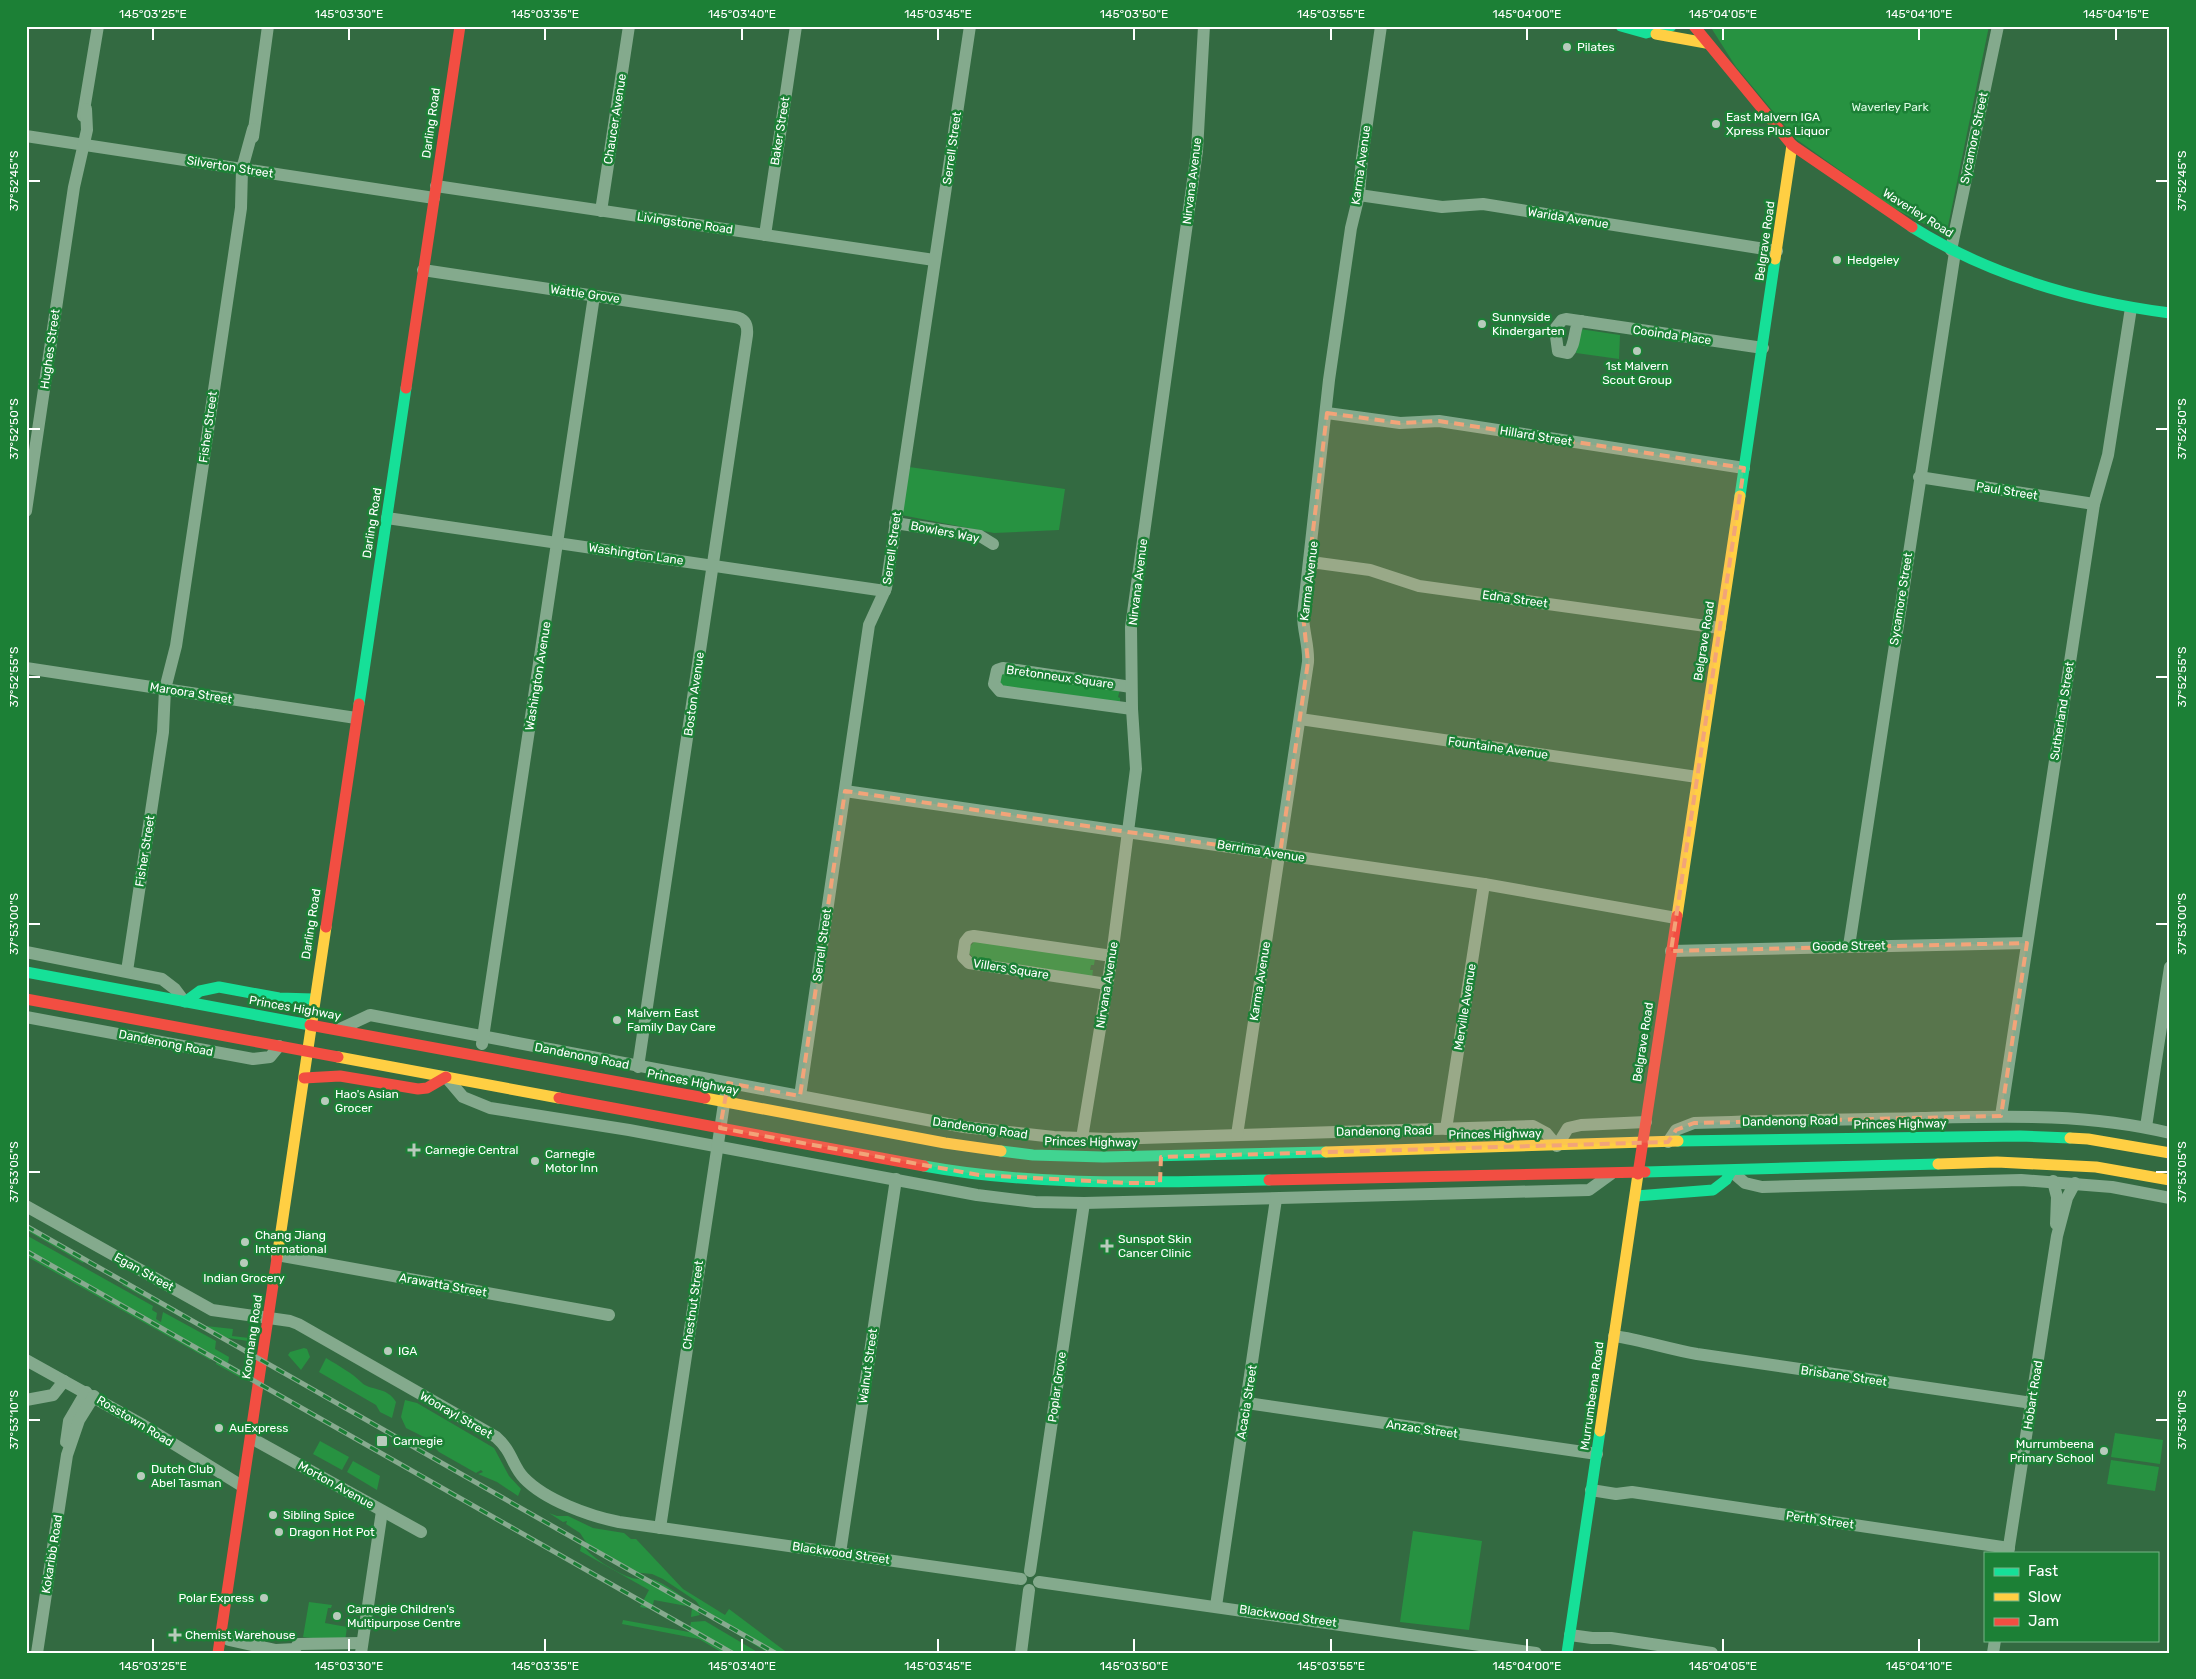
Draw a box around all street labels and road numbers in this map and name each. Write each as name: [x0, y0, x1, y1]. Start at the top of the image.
street label: Chaucer Avenue: [601, 72, 629, 165]
street label: Darling Road: [419, 87, 443, 159]
street label: Sycamore Street: [1957, 91, 1991, 185]
street label: Baker Street: [768, 95, 792, 166]
street label: Serrell Street: [940, 110, 964, 185]
street label: Karma Avenue: [1348, 124, 1374, 206]
street label: Nirvana Avenue: [1180, 137, 1204, 225]
street label: Silverton Street: [186, 153, 275, 181]
street label: Waverley Road: [1880, 186, 1956, 240]
street label: Belgrave Road: [1752, 200, 1778, 282]
street label: Warida Avenue: [1526, 205, 1610, 231]
street label: Livingstone Road: [636, 209, 734, 237]
street label: Wattle Grove: [549, 282, 621, 306]
street label: Hughes Street: [37, 308, 63, 390]
street label: Cooinda Place: [1632, 323, 1712, 347]
street label: Fisher Street: [196, 390, 220, 464]
street label: Hillard Street: [1499, 423, 1574, 449]
street label: Paul Street: [1975, 479, 2039, 503]
street label: Darling Road: [360, 487, 384, 559]
street label: Serrell Street: [880, 510, 904, 585]
street label: Bowlers Way: [909, 518, 981, 546]
street label: Nirvana Avenue: [1126, 538, 1150, 626]
street label: Washington Lane: [588, 540, 685, 568]
street label: Karma Avenue: [1297, 540, 1321, 622]
street label: Sycamore Street: [1887, 551, 1915, 646]
street label: Edna Street: [1481, 587, 1549, 611]
street label: Belgrave Road: [1691, 600, 1717, 682]
street label: Washington Avenue: [522, 620, 554, 732]
street label: Boston Avenue: [681, 651, 707, 737]
street label: Sutherland Street: [2047, 660, 2077, 761]
street label: Bretonneux Square: [1005, 663, 1115, 692]
street label: Maroora Street: [149, 680, 233, 706]
street label: Fountaine Avenue: [1447, 734, 1549, 762]
street label: Fisher Street: [132, 814, 158, 888]
street label: Berrima Avenue: [1216, 837, 1306, 865]
street label: Darling Road: [299, 888, 323, 960]
street label: Serrell Street: [810, 907, 834, 982]
street label: Goode Street: [1812, 938, 1886, 954]
street label: Nirvana Avenue: [1093, 940, 1121, 1029]
street label: Karma Avenue: [1247, 940, 1273, 1022]
street label: Villers Square: [972, 956, 1050, 982]
street label: Merville Avenue: [1451, 962, 1479, 1051]
street label: Princes Highway: [248, 993, 343, 1023]
street label: Belgrave Road: [1630, 1001, 1656, 1083]
street label: Dandenong Road: [118, 1027, 214, 1059]
street label: Dandenong Road: [534, 1040, 630, 1072]
street label: Princes Highway: [646, 1066, 740, 1098]
street label: Dandenong Road: [1742, 1113, 1838, 1129]
street label: Dandenong Road: [931, 1114, 1029, 1142]
street label: Princes Highway: [1853, 1116, 1947, 1132]
street label: Dandenong Road: [1336, 1123, 1432, 1139]
street label: Princes Highway: [1448, 1126, 1542, 1142]
street label: Princes Highway: [1044, 1134, 1138, 1150]
street label: Egan Street: [112, 1250, 176, 1294]
street label: Chestnut Street: [680, 1259, 706, 1350]
street label: Arawatta Street: [398, 1270, 488, 1300]
street label: Koornang Road: [239, 1294, 265, 1380]
street label: Walnut Street: [856, 1327, 880, 1404]
street label: Murrumbeena Road: [1577, 1341, 1607, 1451]
street label: Poplar Grove: [1045, 1351, 1069, 1423]
street label: Hobart Road: [2021, 1359, 2045, 1431]
street label: Brisbane Street: [1800, 1363, 1888, 1389]
street label: Acacia Street: [1234, 1364, 1260, 1440]
street label: Woorayl Street: [417, 1389, 495, 1442]
street label: Rosstown Road: [94, 1393, 176, 1449]
street label: Anzac Street: [1385, 1417, 1459, 1441]
street label: Morton Avenue: [296, 1458, 377, 1512]
street label: Perth Street: [1785, 1508, 1855, 1532]
street label: Kokaribb Road: [39, 1514, 65, 1594]
street label: Blackwood Street: [791, 1539, 891, 1567]
street label: Blackwood Street: [1238, 1602, 1338, 1630]

